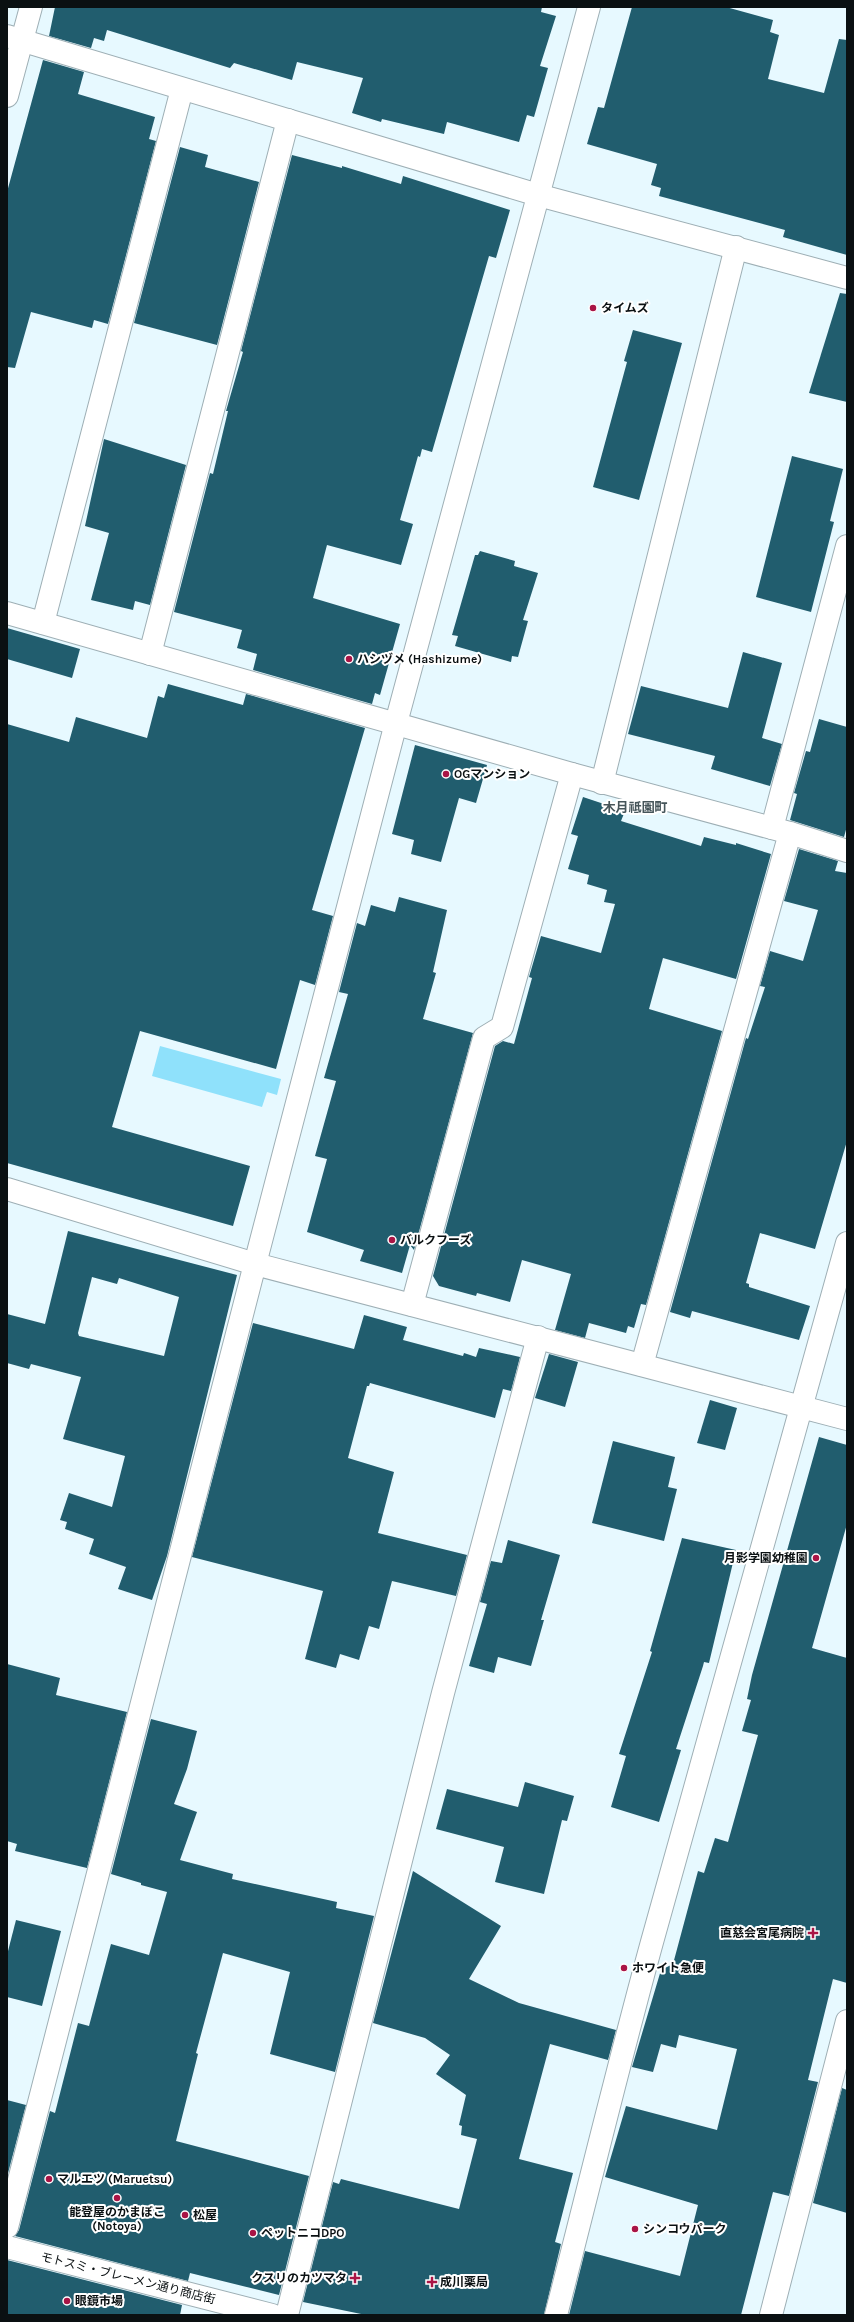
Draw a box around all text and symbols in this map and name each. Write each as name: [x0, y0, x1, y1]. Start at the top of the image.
place label: タイムズ: [601, 301, 649, 315]
marker: タイムズ: [588, 303, 598, 313]
place label: ハシヅメ (Hashizume): [357, 652, 482, 666]
marker: ハシヅメ (Hashizume): [344, 654, 354, 664]
place label: OGマンション: [454, 767, 530, 781]
marker: OGマンション: [441, 769, 451, 779]
district label: 木月祗園町: [602, 800, 668, 815]
place label: バルクフーズ: [400, 1233, 471, 1247]
marker: バルクフーズ: [387, 1235, 397, 1245]
place label: 月影学園幼稚園: [724, 1551, 808, 1565]
marker: 月影学園幼稚園: [811, 1553, 821, 1563]
place label: 直慈会宮尾病院: [720, 1926, 804, 1940]
marker: 直慈会宮尾病院: [807, 1927, 819, 1939]
place label: ホワイト急便: [632, 1961, 704, 1975]
marker: ホワイト急便: [619, 1963, 629, 1973]
place label: マルエツ (Maruetsu): [57, 2172, 172, 2186]
marker: マルエツ (Maruetsu): [44, 2174, 54, 2184]
marker: 能登屋のかまぼこ (Notoya): [112, 2193, 122, 2203]
place label: 能登屋のかまぼこ (Notoya): [69, 2205, 165, 2233]
place label: 松屋: [193, 2208, 217, 2222]
marker: 松屋: [180, 2210, 190, 2220]
place label: シンコウパーク: [643, 2222, 727, 2236]
marker: シンコウパーク: [630, 2224, 640, 2234]
place label: ペットニコDPO: [261, 2226, 344, 2240]
marker: ペットニコDPO: [248, 2228, 258, 2238]
street label: モトスミ・ブレーメン通り商店街: [39, 2249, 217, 2307]
place label: クスリのカツマタ: [251, 2271, 347, 2285]
marker: クスリのカツマタ: [350, 2273, 360, 2283]
place label: 成川薬局: [440, 2275, 488, 2289]
marker: 成川薬局: [427, 2277, 437, 2287]
place label: 眼鏡市場: [75, 2294, 123, 2308]
marker: 眼鏡市場: [62, 2296, 72, 2306]

